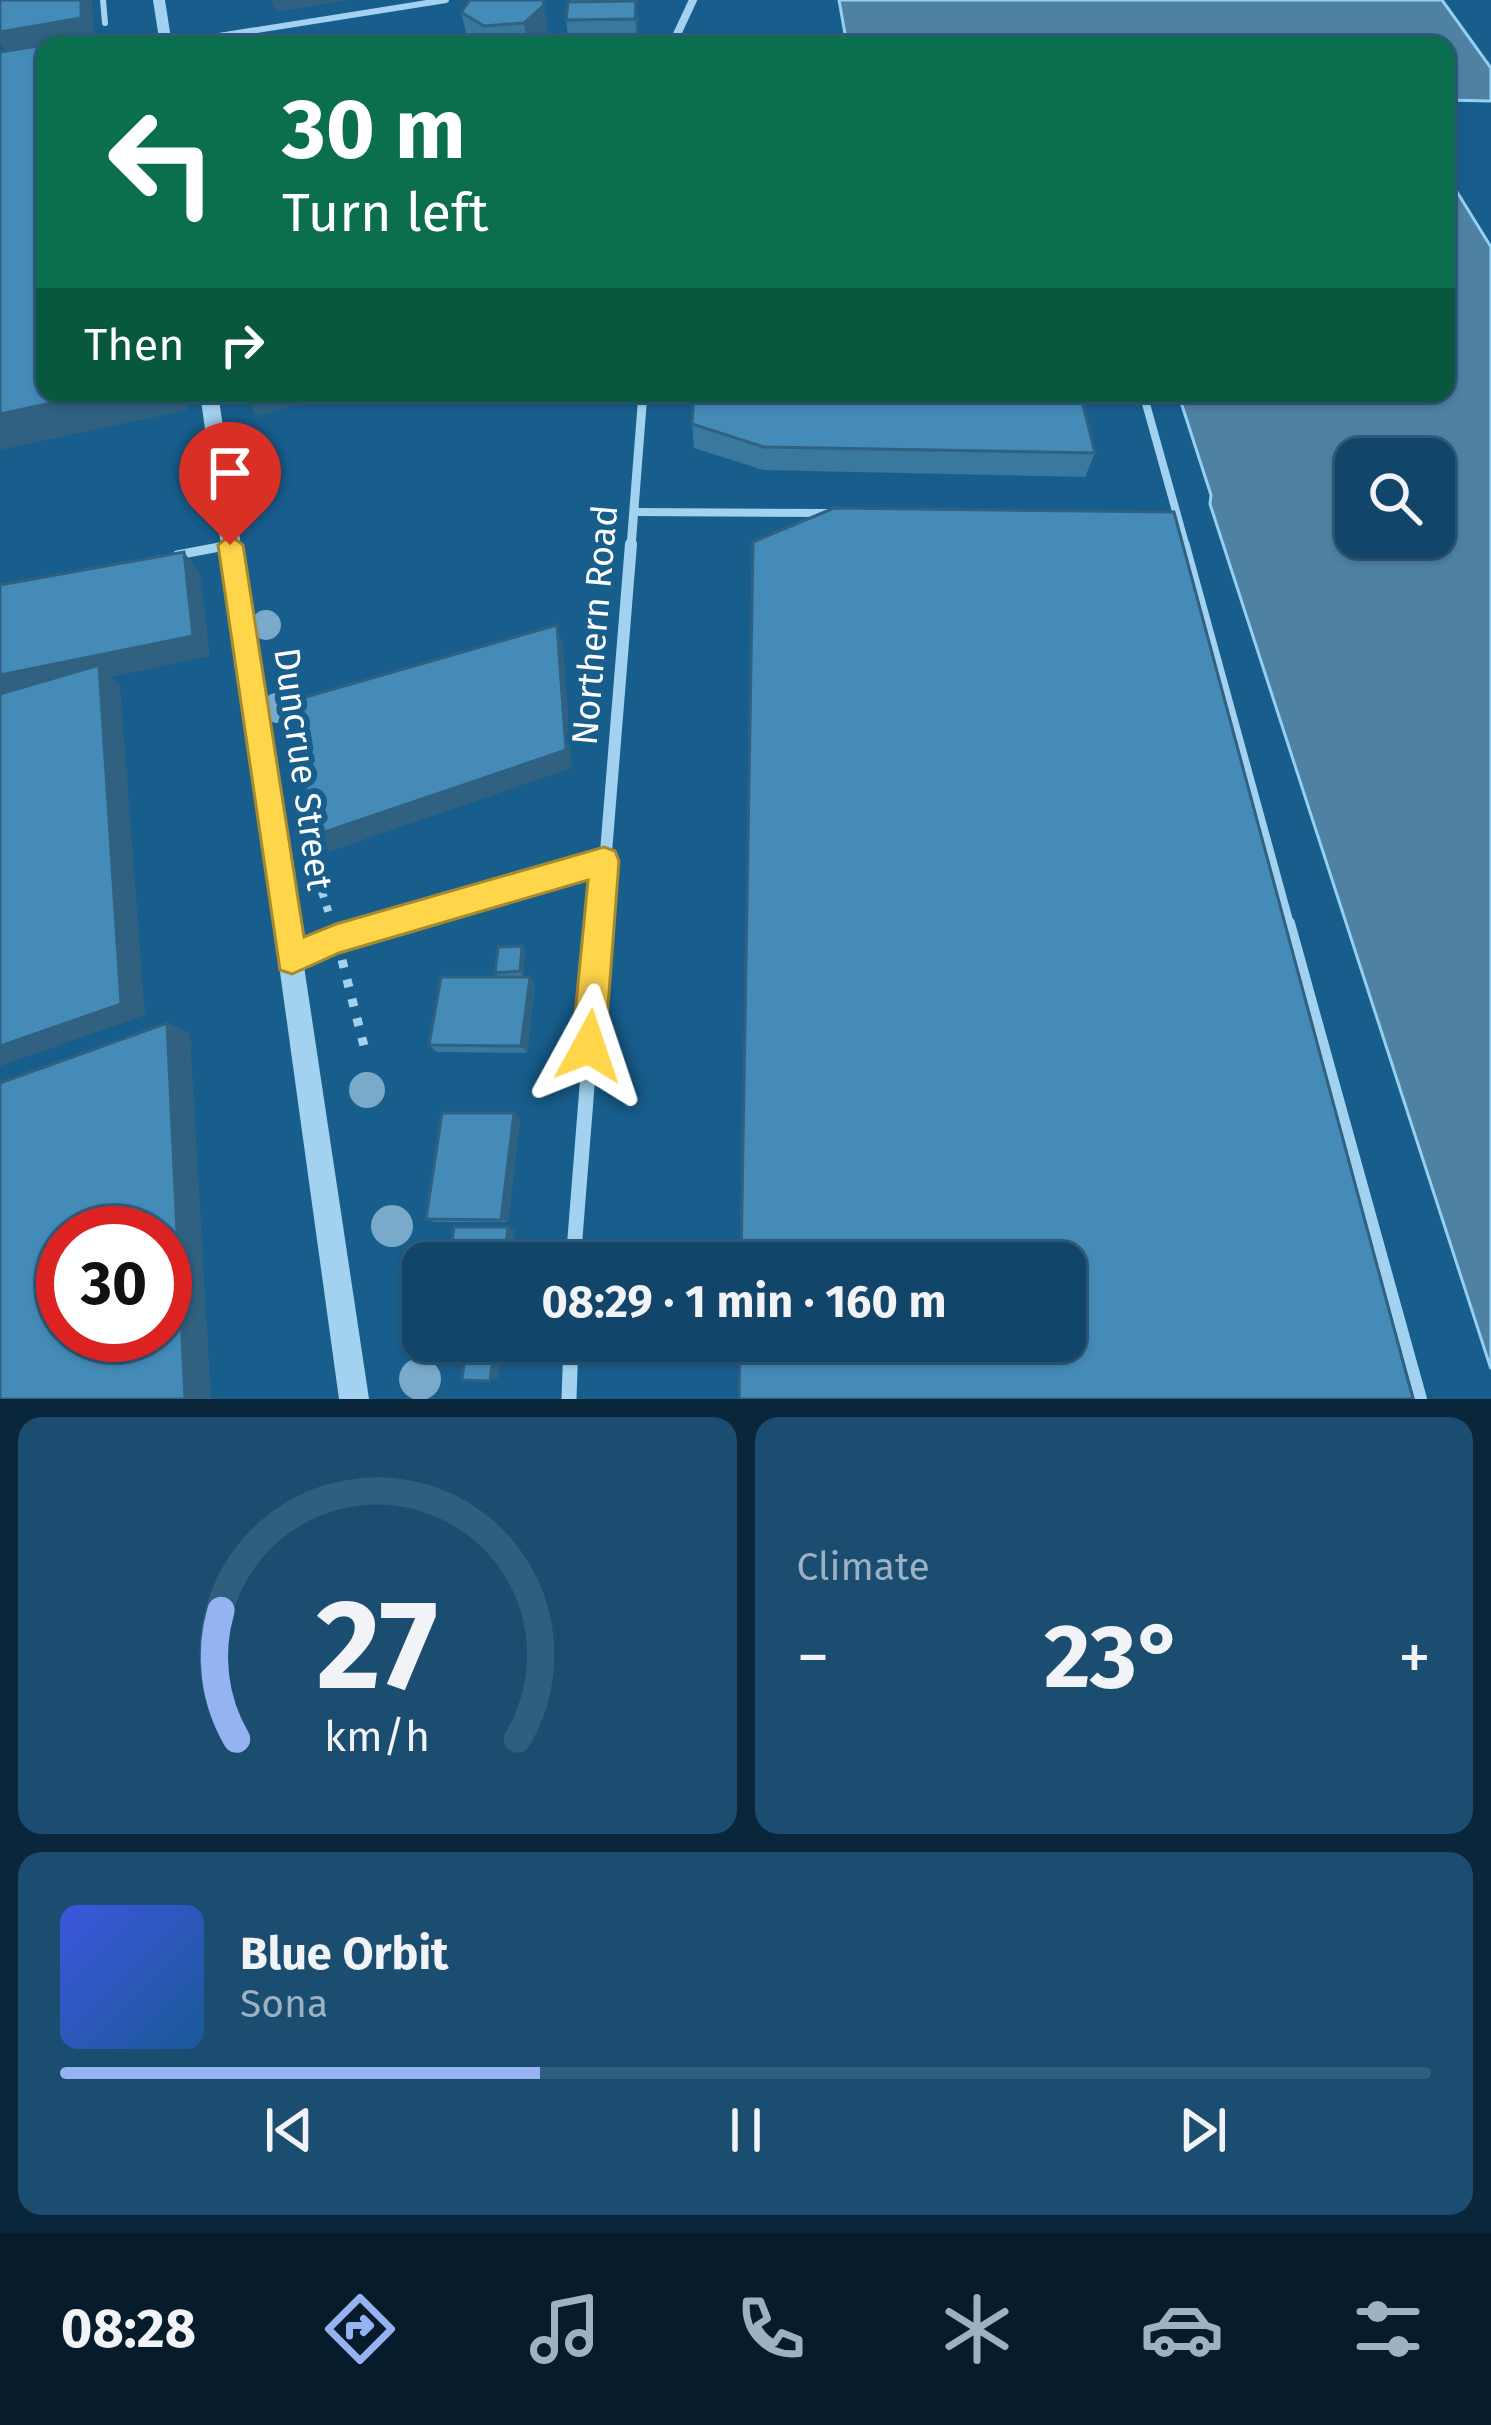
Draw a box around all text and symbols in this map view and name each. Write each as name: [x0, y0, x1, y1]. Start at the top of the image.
text: 30 m: [282, 79, 466, 180]
icon: left: [84, 84, 240, 240]
text: Turn left: [282, 181, 489, 245]
icon: right: [209, 312, 275, 378]
text: Then: [84, 318, 185, 372]
pin: [179, 422, 281, 545]
map controls: [1335, 438, 1455, 558]
button: search: [1335, 438, 1455, 558]
icon: arrive: [197, 440, 263, 506]
street label: Northern Road: [563, 503, 627, 747]
street label: Duncrue Street: [264, 645, 342, 893]
position arrow: [526, 983, 652, 1109]
speed limit sign: 30: [36, 1206, 192, 1362]
text: 08:29 · 1 min · 160 m: [541, 1275, 947, 1329]
text: Climate: [797, 1544, 930, 1590]
text: 27: [316, 1571, 438, 1721]
text: 23°: [1044, 1603, 1184, 1711]
text: −: [797, 1618, 830, 1697]
text: +: [1398, 1618, 1431, 1697]
text: km/h: [324, 1710, 430, 1761]
text: Blue Orbit: [240, 1927, 448, 1981]
text: Sona: [240, 1981, 328, 2027]
icon: previous: [256, 2097, 322, 2163]
icon: pause: [713, 2097, 779, 2163]
icon: next: [1170, 2097, 1236, 2163]
icon: directions: [318, 2287, 402, 2371]
icon: music: [523, 2287, 607, 2371]
icon: phone: [729, 2287, 813, 2371]
icon: climate: [935, 2287, 1019, 2371]
icon: car: [1140, 2287, 1224, 2371]
icon: filters: [1346, 2287, 1430, 2371]
text: 08:28: [61, 2297, 196, 2361]

